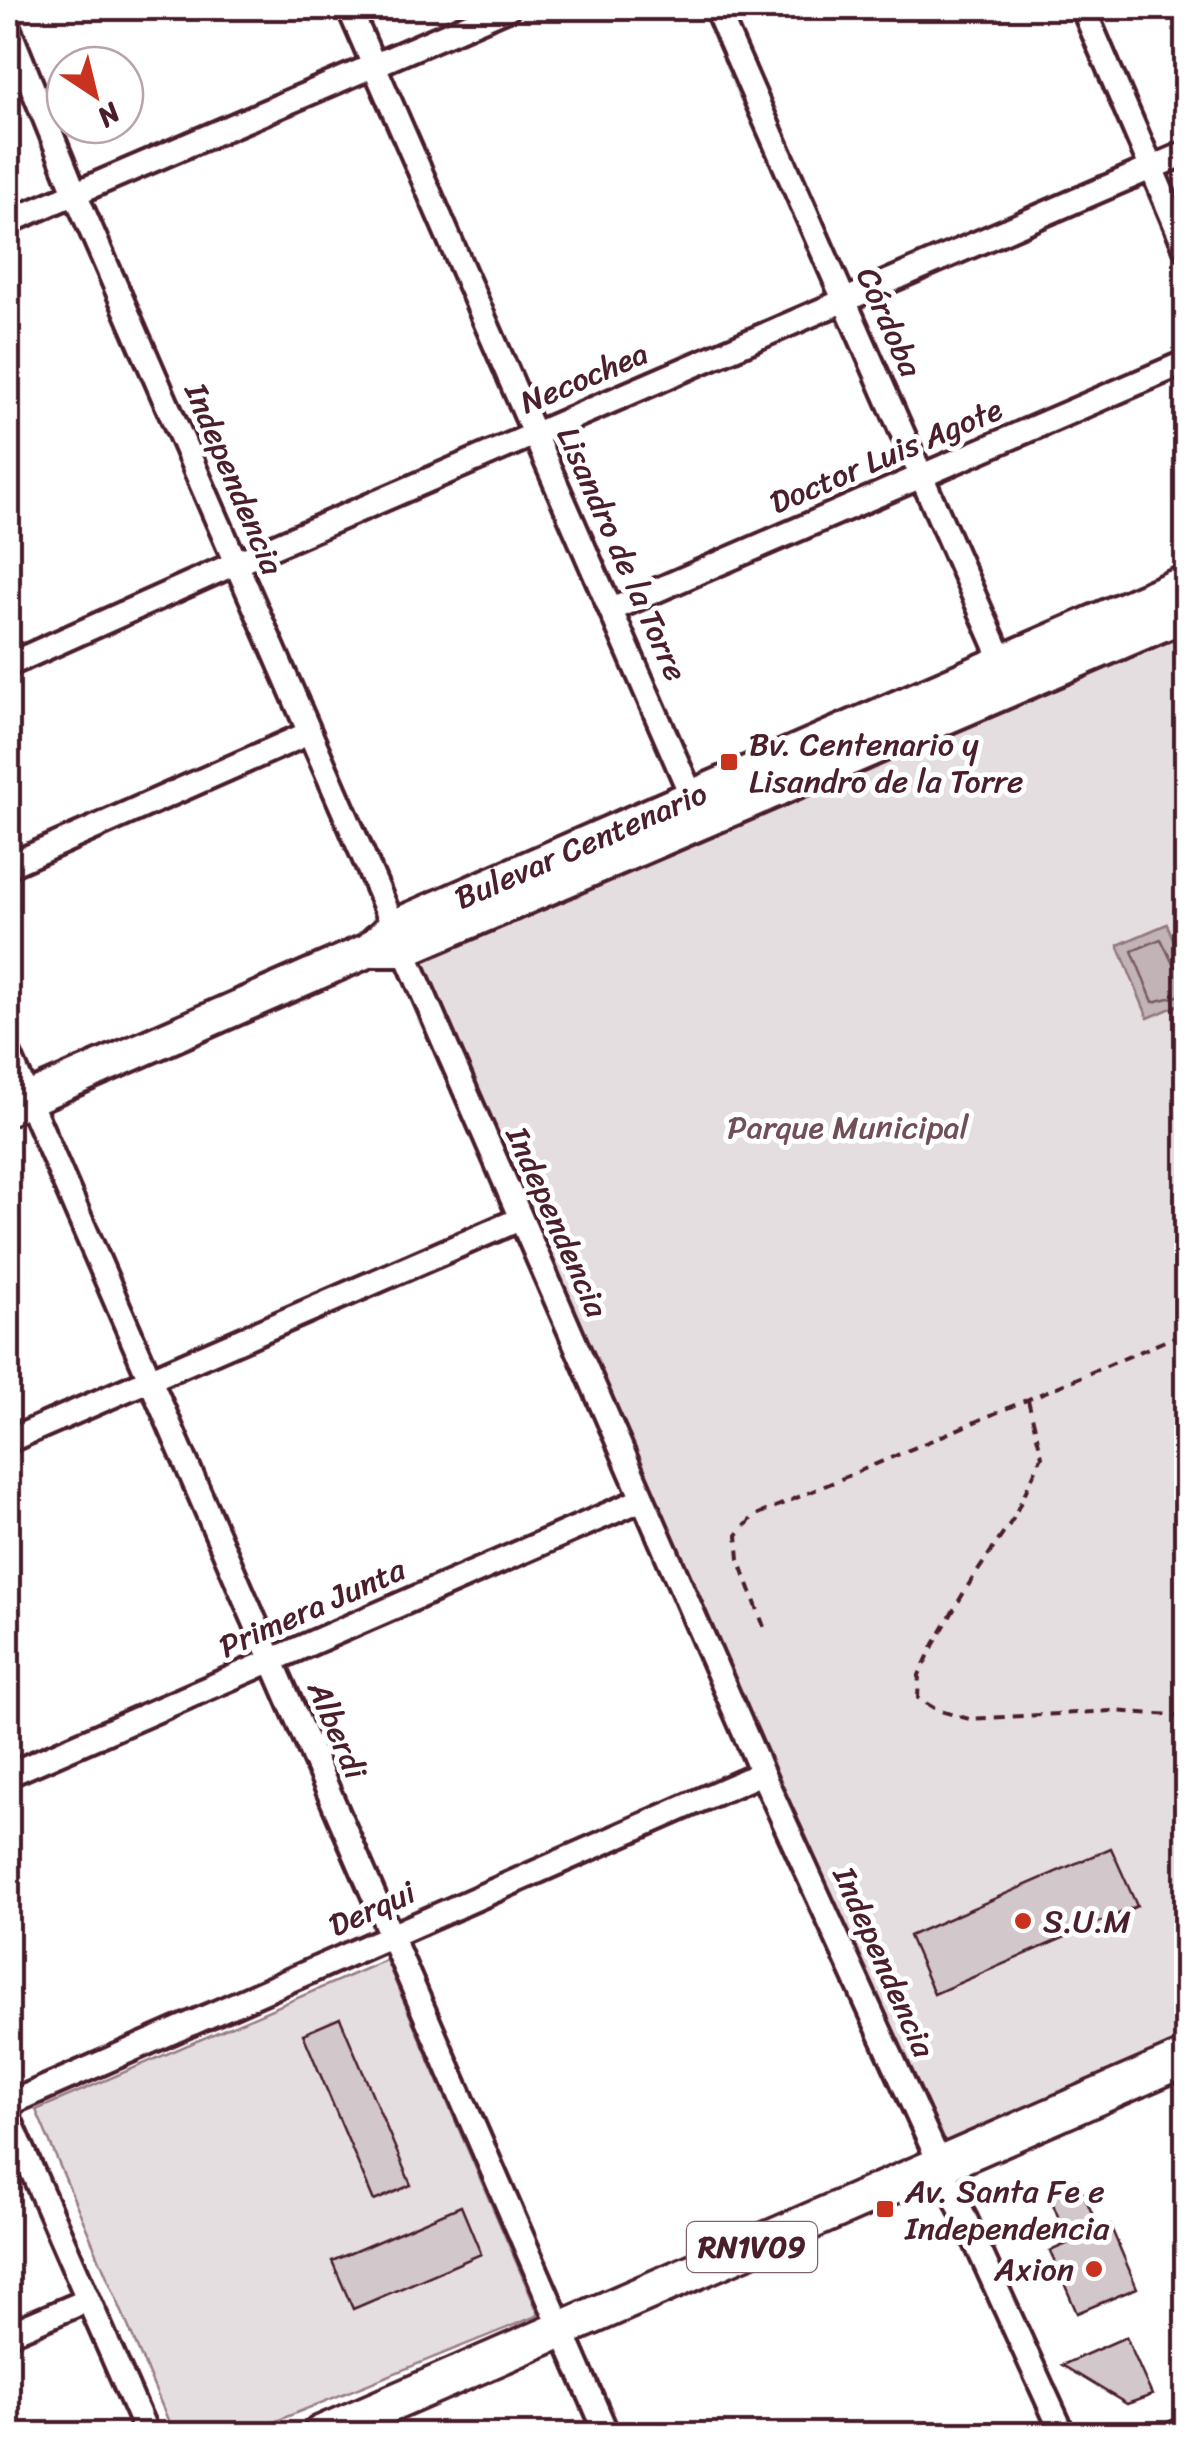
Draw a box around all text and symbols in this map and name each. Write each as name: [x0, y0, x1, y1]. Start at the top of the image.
north arrow: [45, 45, 145, 145]
text: N: [87, 89, 132, 141]
street label: Córdoba: [839, 258, 939, 387]
street label: Necochea: [511, 325, 657, 431]
street label: Independencia: [167, 373, 301, 585]
street label: Doctor Luis Agote: [760, 381, 1012, 531]
street label: Lisandro de la Torre: [540, 417, 704, 691]
place label: Bv. Centenario y Lisandro de la Torre: [749, 716, 1023, 810]
marker: Bv. Centenario y Lisandro de la Torre: [718, 751, 740, 773]
street label: Bulevar Centenario: [445, 765, 716, 926]
park label: Parque Municipal: [727, 1099, 970, 1156]
street label: Independencia: [489, 1116, 625, 1328]
street label: Primera Junta: [209, 1541, 416, 1675]
street label: Alberdi: [290, 1671, 384, 1789]
street label: Independencia: [816, 1856, 952, 2068]
street label: Derqui: [319, 1864, 426, 1953]
place label: S.U.M: [1043, 1893, 1131, 1950]
marker: S.U.M: [1012, 1910, 1034, 1932]
place label: Av. Santa Fe e Independencia: [904, 2163, 1110, 2257]
marker: Av. Santa Fe e Independencia: [874, 2198, 896, 2220]
road number: RN1V09: [687, 2222, 817, 2272]
place label: Axion: [993, 2241, 1074, 2298]
marker: Axion: [1083, 2258, 1105, 2280]

